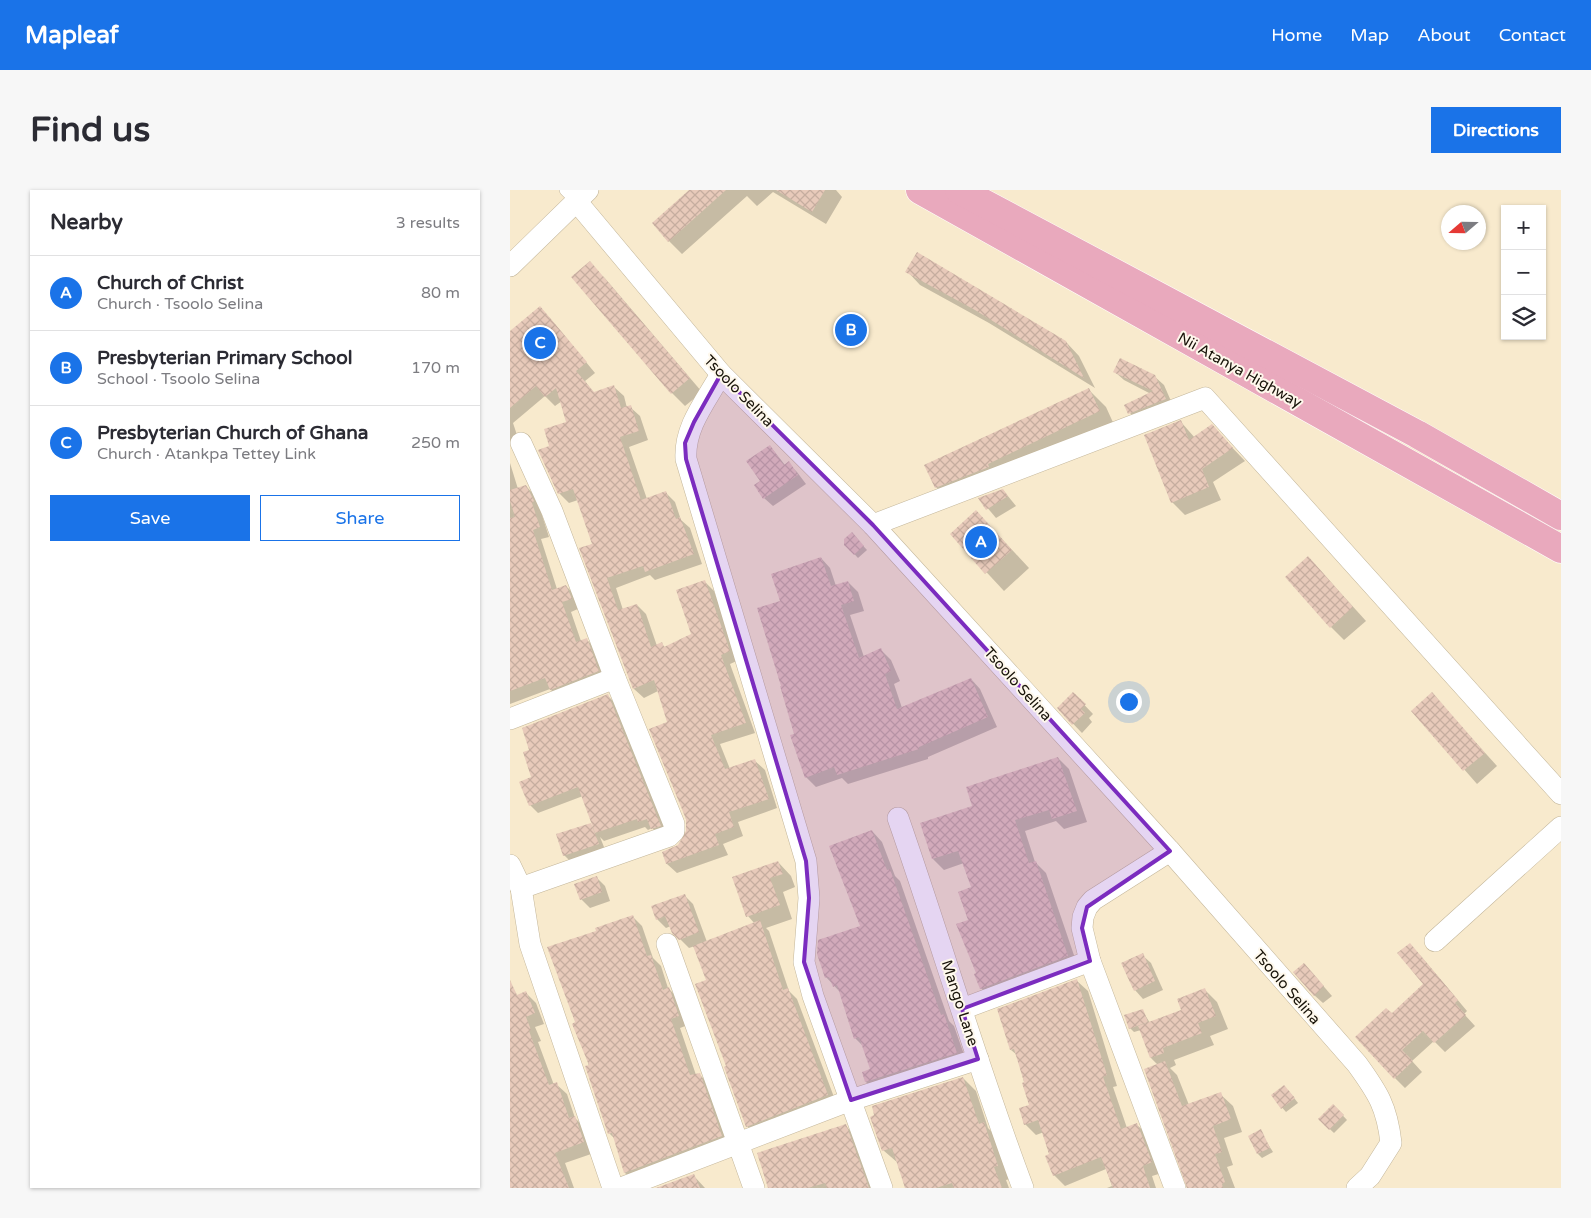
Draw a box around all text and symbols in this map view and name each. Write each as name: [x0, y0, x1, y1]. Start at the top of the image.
text: Mapleaf: [25, 21, 119, 50]
text: Home: [1271, 24, 1322, 46]
text: Map: [1350, 24, 1389, 46]
text: About: [1417, 24, 1471, 46]
text: Contact: [1499, 24, 1566, 46]
button: Directions: [1431, 107, 1561, 153]
text: Find us: [30, 109, 150, 151]
north arrow: [1441, 205, 1486, 250]
map controls: [1501, 205, 1546, 340]
button: +: [1501, 205, 1546, 250]
text: Nearby: [50, 210, 123, 235]
text: 3 results: [396, 213, 460, 233]
button: −: [1501, 250, 1546, 295]
text: Church of Christ: [97, 272, 244, 294]
text: A: [60, 283, 72, 303]
text: 80 m: [421, 283, 460, 303]
text: Church · Tsoolo Selina: [97, 294, 263, 314]
button: layers: [1501, 295, 1546, 340]
pin: B: [835, 311, 867, 349]
pin: C: [524, 324, 556, 362]
street label: Nii Atanya Highway: [1175, 328, 1305, 412]
text: Presbyterian Primary School: [97, 347, 352, 369]
street label: Tsoolo Selina: [700, 351, 778, 431]
text: B: [60, 358, 72, 378]
text: 170 m: [411, 358, 460, 378]
text: School · Tsoolo Selina: [97, 369, 260, 389]
text: Presbyterian Church of Ghana: [97, 422, 368, 444]
text: C: [60, 433, 72, 453]
text: 250 m: [411, 433, 460, 453]
text: Church · Atankpa Tettey Link: [97, 444, 316, 464]
button: Save: [50, 495, 250, 541]
button: Share: [260, 495, 460, 541]
pin: A: [965, 523, 997, 561]
street label: Tsoolo Selina: [980, 643, 1056, 725]
your location: [1116, 689, 1142, 715]
street label: Tsoolo Selina: [1250, 946, 1324, 1028]
street label: Mango Lane: [938, 958, 982, 1048]

